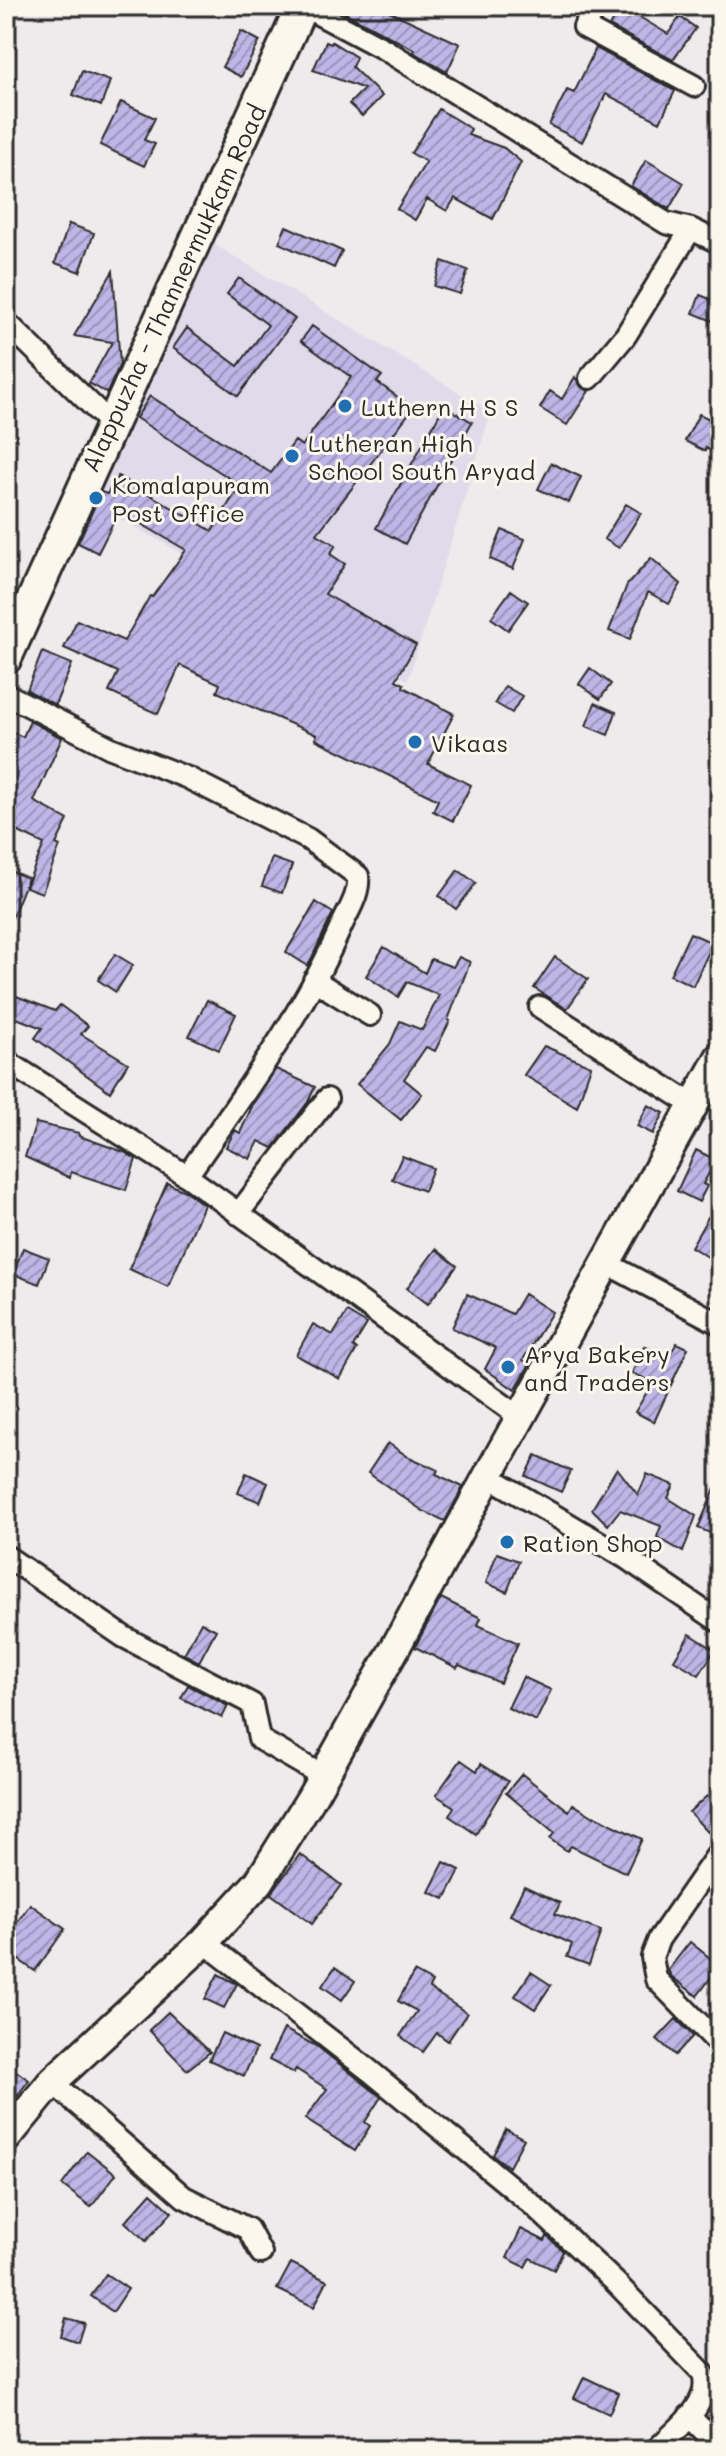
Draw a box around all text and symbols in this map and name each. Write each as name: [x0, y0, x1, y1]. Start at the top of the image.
street label: Alappuzha - Thannermukkam Road: [74, 99, 272, 477]
place label: Luthern H S S: [361, 391, 518, 422]
marker: Luthern H S S: [336, 397, 354, 415]
place label: Lutheran High School South Aryad: [308, 427, 535, 486]
marker: Lutheran High School South Aryad: [283, 447, 301, 465]
place label: Komalapuram Post Office: [112, 469, 270, 528]
marker: Komalapuram Post Office: [87, 489, 105, 507]
place label: Vikaas: [431, 727, 508, 758]
marker: Vikaas: [406, 733, 424, 751]
place label: Arya Bakery and Traders: [524, 1338, 670, 1397]
marker: Arya Bakery and Traders: [499, 1358, 517, 1376]
place label: Ration Shop: [523, 1527, 663, 1558]
marker: Ration Shop: [498, 1533, 516, 1551]

